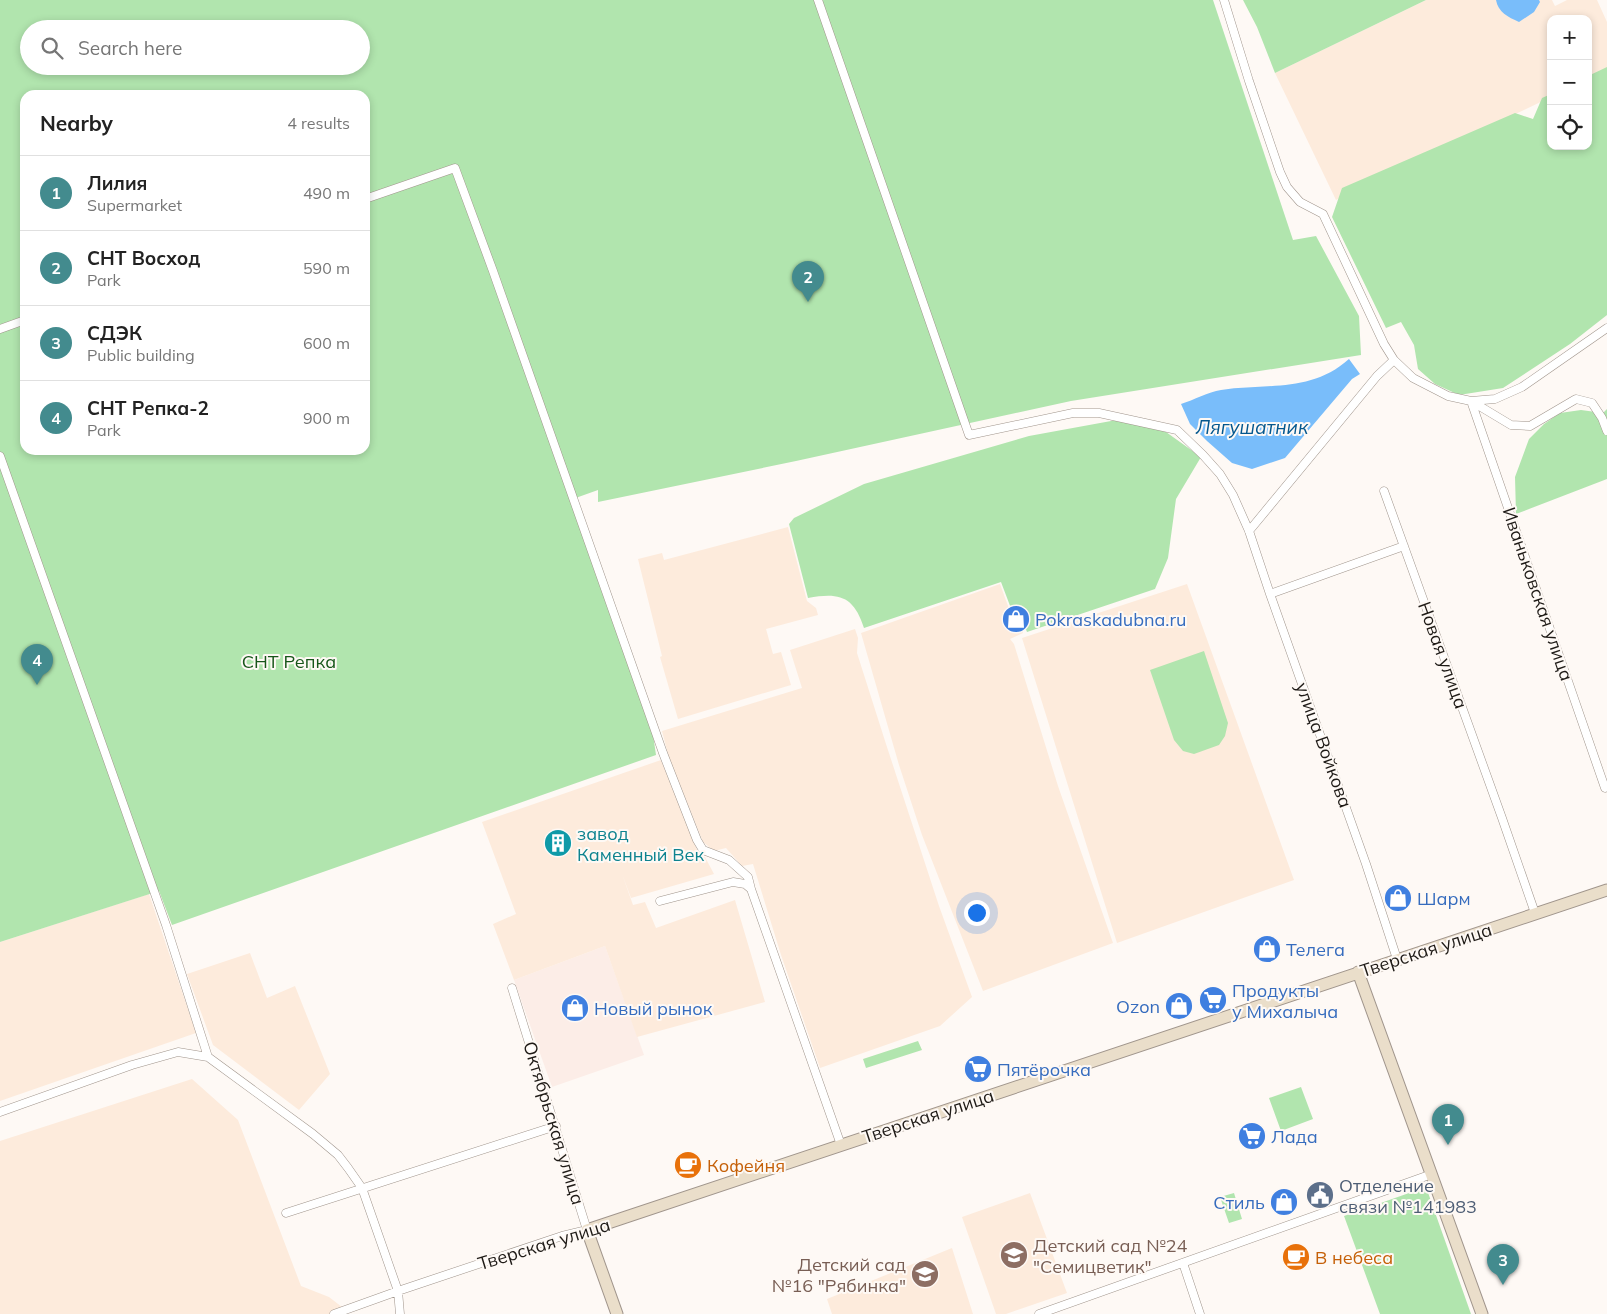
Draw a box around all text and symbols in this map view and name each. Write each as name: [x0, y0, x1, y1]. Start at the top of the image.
map controls: [1547, 15, 1592, 150]
button: +: [1547, 15, 1592, 60]
search box: [20, 20, 370, 75]
icon: search: [38, 34, 66, 62]
text: Search here: [78, 36, 182, 60]
button: −: [1547, 60, 1592, 105]
button: locate: [1547, 105, 1592, 150]
text: Nearby: [40, 110, 113, 136]
text: 4 results: [287, 113, 350, 133]
text: Лилия: [87, 171, 147, 195]
text: 1: [51, 183, 61, 203]
text: 490 m: [303, 183, 350, 203]
text: Supermarket: [87, 195, 182, 215]
text: СНТ Восход: [87, 246, 200, 270]
text: 2: [51, 258, 61, 278]
text: 590 m: [303, 258, 350, 278]
pin: 2: [792, 261, 824, 302]
text: Park: [87, 270, 121, 290]
text: СДЭК: [87, 321, 142, 345]
text: 3: [51, 333, 61, 353]
text: 600 m: [303, 333, 350, 353]
text: Public building: [87, 345, 195, 365]
text: СНТ Репка-2: [87, 396, 209, 420]
text: 4: [51, 408, 61, 428]
text: 900 m: [303, 408, 350, 428]
water label: Лягушатник: [1195, 415, 1309, 439]
text: Park: [87, 420, 121, 440]
street label: Иваньковская улица: [1497, 504, 1579, 684]
street label: Новая улица: [1413, 598, 1473, 712]
shop icon: Pokraskadubna.ru: [1001, 604, 1031, 634]
place label: Pokraskadubna.ru: [1035, 608, 1186, 631]
pin: 4: [21, 644, 53, 685]
park label: СНТ Репка: [242, 650, 336, 673]
street label: улица Войкова: [1291, 679, 1357, 811]
place label: завод Каменный Век: [577, 822, 704, 866]
building icon: завод Каменный Век: [543, 828, 573, 858]
shop icon: Шарм: [1383, 883, 1413, 913]
place label: Шарм: [1417, 887, 1471, 910]
your location: [964, 900, 990, 926]
street label: Тверская улица: [1357, 918, 1495, 982]
shop icon: Телега: [1252, 934, 1282, 964]
place label: Телега: [1286, 938, 1345, 961]
place label: Продукты у Михалыча: [1232, 979, 1338, 1023]
supermarket icon: Продукты у Михалыча: [1198, 985, 1228, 1015]
shop icon: Ozon: [1164, 991, 1194, 1021]
shop icon: Новый рынок: [560, 993, 590, 1023]
place label: Ozon: [1116, 995, 1160, 1018]
place label: Новый рынок: [594, 997, 713, 1020]
street label: Октябрьская улица: [518, 1038, 590, 1208]
supermarket icon: Пятёрочка: [963, 1054, 993, 1084]
place label: Пятёрочка: [997, 1058, 1091, 1081]
street label: Тверская улица: [859, 1084, 997, 1148]
pin: 1: [1432, 1104, 1464, 1145]
supermarket icon: Лада: [1237, 1121, 1267, 1151]
place label: Лада: [1271, 1125, 1318, 1148]
cafe icon: Кофейня: [673, 1150, 703, 1180]
place label: Кофейня: [707, 1154, 785, 1177]
place label: Отделение связи №141983: [1339, 1174, 1477, 1218]
public building icon: Отделение связи №141983: [1305, 1180, 1335, 1210]
shop icon: Стиль: [1269, 1187, 1299, 1217]
place label: Стиль: [1213, 1191, 1265, 1214]
street label: Тверская улица: [475, 1213, 613, 1275]
place label: Детский сад №24 "Семицветик": [1033, 1234, 1188, 1278]
school or university icon: Детский сад №24 "Семицветик": [999, 1240, 1029, 1270]
cafe icon: В небеса: [1281, 1242, 1311, 1272]
pin: 3: [1487, 1244, 1519, 1285]
place label: В небеса: [1315, 1246, 1393, 1269]
place label: Детский сад №16 "Рябинка": [772, 1253, 906, 1297]
school or university icon: Детский сад №16 "Рябинка": [910, 1259, 940, 1289]

